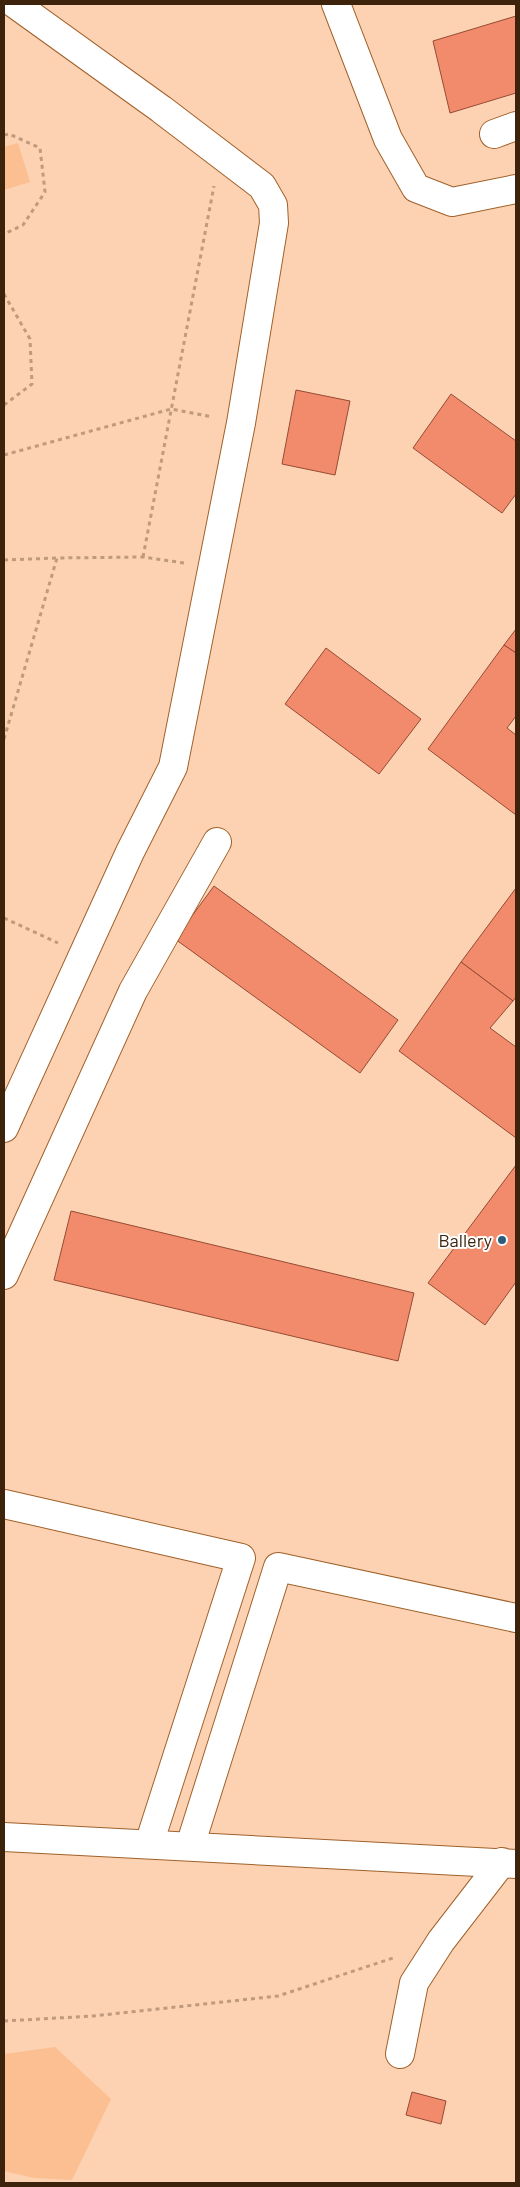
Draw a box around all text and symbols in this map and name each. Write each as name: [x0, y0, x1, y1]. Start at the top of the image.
place label: Ballery: [438, 1229, 492, 1251]
marker: Ballery: [496, 1234, 508, 1246]

